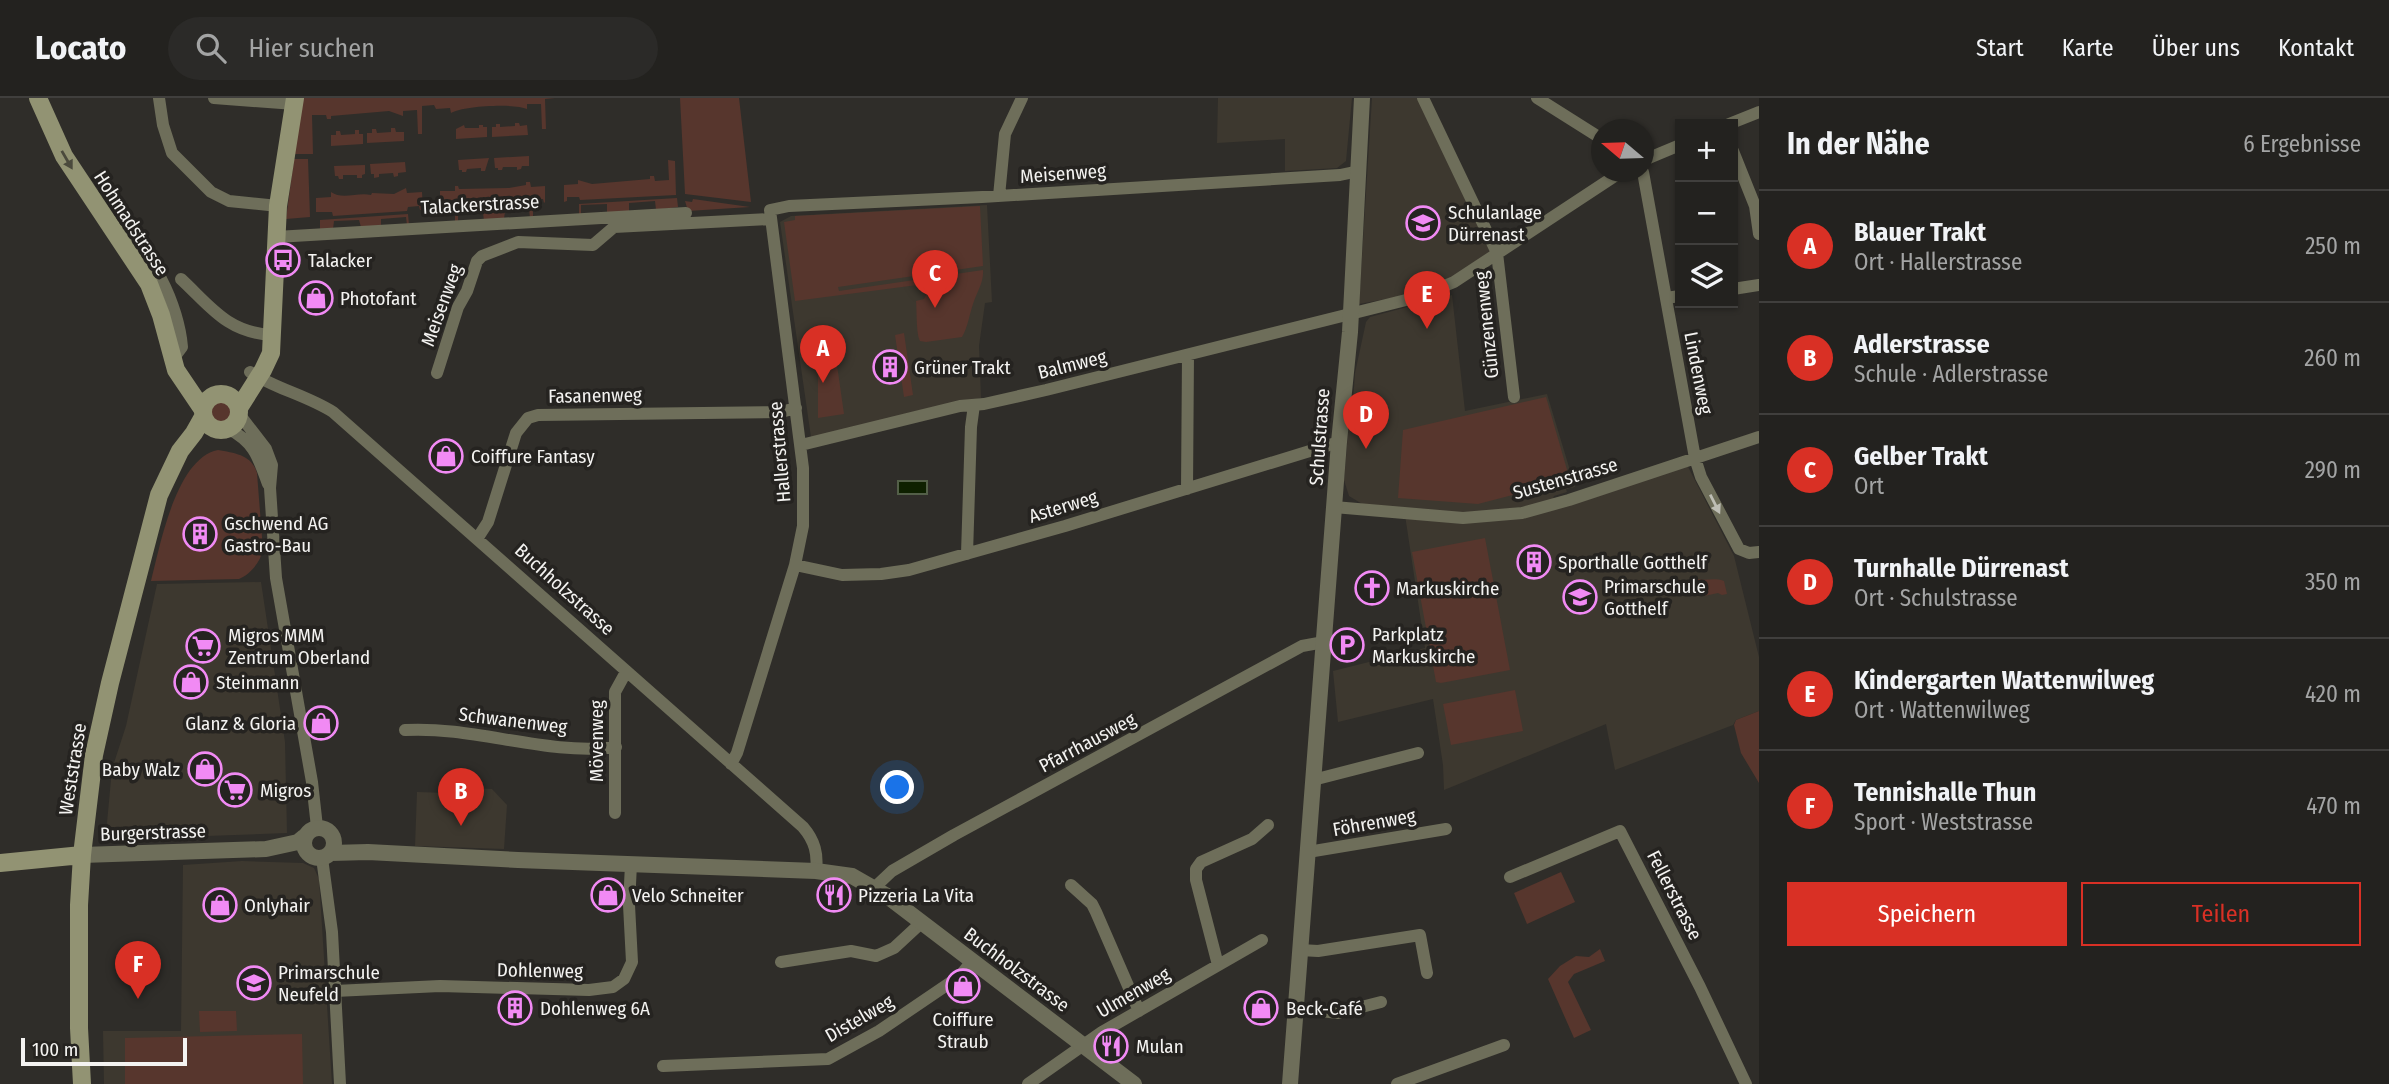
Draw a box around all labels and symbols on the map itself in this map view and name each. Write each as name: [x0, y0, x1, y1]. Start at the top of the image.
north arrow: [1591, 119, 1654, 182]
one-way arrow: [61, 150, 73, 170]
street label: Meisenweg: [1019, 159, 1107, 188]
street label: Hohmadstrasse: [89, 166, 174, 280]
street label: Talackerstrasse: [420, 190, 540, 219]
place label: Schulanlage Dürrenast: [1448, 201, 1542, 246]
school or university icon: Schulanlage Dürrenast: [1404, 204, 1442, 242]
bus stop icon: Talacker: [264, 241, 302, 279]
place label: Talacker: [308, 249, 372, 272]
pin: C: [912, 250, 958, 308]
street label: Meisenweg: [416, 261, 467, 349]
street label: Günzenenweg: [1469, 270, 1504, 380]
pin: E: [1404, 271, 1450, 329]
shop icon: Photofant: [297, 279, 335, 317]
place label: Photofant: [340, 287, 417, 310]
pin: A: [800, 325, 846, 383]
street label: Lindenweg: [1679, 330, 1718, 416]
street label: Balmweg: [1035, 345, 1109, 384]
building icon: Grüner Trakt: [871, 348, 909, 386]
place label: Grüner Trakt: [914, 356, 1011, 379]
street label: Fasanenweg: [548, 383, 642, 408]
street label: Schulstrasse: [1305, 388, 1334, 486]
pin: D: [1343, 391, 1389, 449]
street label: Hallerstrasse: [764, 400, 795, 503]
shop icon: Coiffure Fantasy: [427, 437, 465, 475]
place label: Coiffure Fantasy: [471, 445, 595, 468]
street label: Sustenstrasse: [1510, 453, 1620, 504]
street label: Asterweg: [1026, 485, 1100, 528]
one-way arrow: [1710, 494, 1721, 514]
place label: Gschwend AG Gastro-Bau: [224, 512, 328, 557]
building icon: Gschwend AG Gastro-Bau: [181, 515, 219, 553]
street label: Buchholzstrasse: [510, 539, 619, 640]
building icon: Sporthalle Gotthelf: [1515, 543, 1553, 581]
place label: Sporthalle Gotthelf: [1558, 551, 1708, 574]
church icon: Markuskirche: [1353, 569, 1391, 607]
place label: Primarschule Gotthelf: [1604, 575, 1706, 620]
place label: Markuskirche: [1396, 577, 1500, 600]
school or university icon: Primarschule Gotthelf: [1561, 578, 1599, 616]
place label: Parkplatz Markuskirche: [1372, 623, 1476, 668]
place label: Migros MMM Zentrum Oberland: [228, 624, 370, 669]
parking icon: Parkplatz Markuskirche: [1328, 626, 1366, 664]
supermarket icon: Migros MMM Zentrum Oberland: [184, 627, 222, 665]
shop icon: Steinmann: [172, 663, 210, 701]
place label: Steinmann: [216, 671, 300, 694]
street label: Mövenweg: [585, 700, 608, 782]
street label: Schwanenweg: [457, 702, 569, 739]
shop icon: Glanz & Gloria: [302, 704, 340, 742]
street label: Pfarrhausweg: [1035, 707, 1139, 777]
place label: Glanz & Gloria: [185, 712, 296, 735]
street label: Weststrasse: [54, 721, 91, 817]
shop icon: Baby Walz: [186, 750, 224, 788]
place label: Baby Walz: [102, 758, 180, 781]
pin: B: [438, 768, 484, 826]
your location: [880, 770, 914, 804]
supermarket icon: Migros: [216, 771, 254, 809]
place label: Migros: [260, 779, 311, 802]
street label: Föhrenweg: [1331, 804, 1417, 841]
street label: Burgerstrasse: [100, 819, 206, 846]
street label: Fellerstrasse: [1642, 846, 1707, 944]
shop icon: Velo Schneiter: [589, 876, 627, 914]
restaurant icon: Pizzeria La Vita: [815, 876, 853, 914]
place label: Velo Schneiter: [632, 884, 744, 907]
place label: Pizzeria La Vita: [858, 884, 974, 907]
shop icon: Onlyhair: [201, 886, 239, 924]
place label: Onlyhair: [244, 894, 310, 917]
street label: Buchholzstrasse: [959, 922, 1074, 1017]
pin: F: [115, 941, 161, 999]
street label: Dohlenweg: [497, 958, 583, 983]
place label: Primarschule Neufeld: [278, 961, 380, 1006]
street label: Ulmenweg: [1092, 962, 1174, 1023]
school or university icon: Primarschule Neufeld: [235, 964, 273, 1002]
shop icon: Coiffure Straub: [944, 967, 982, 1005]
building icon: Dohlenweg 6A: [496, 989, 534, 1027]
shop icon: Beck-Café: [1242, 989, 1280, 1027]
street label: Distelweg: [821, 990, 898, 1047]
place label: Dohlenweg 6A: [540, 997, 650, 1020]
place label: Beck-Café: [1286, 997, 1363, 1020]
place label: Coiffure Straub: [932, 1008, 994, 1053]
restaurant icon: Mulan: [1092, 1027, 1130, 1065]
scale bar: [21, 1035, 187, 1067]
place label: Mulan: [1136, 1035, 1184, 1058]

